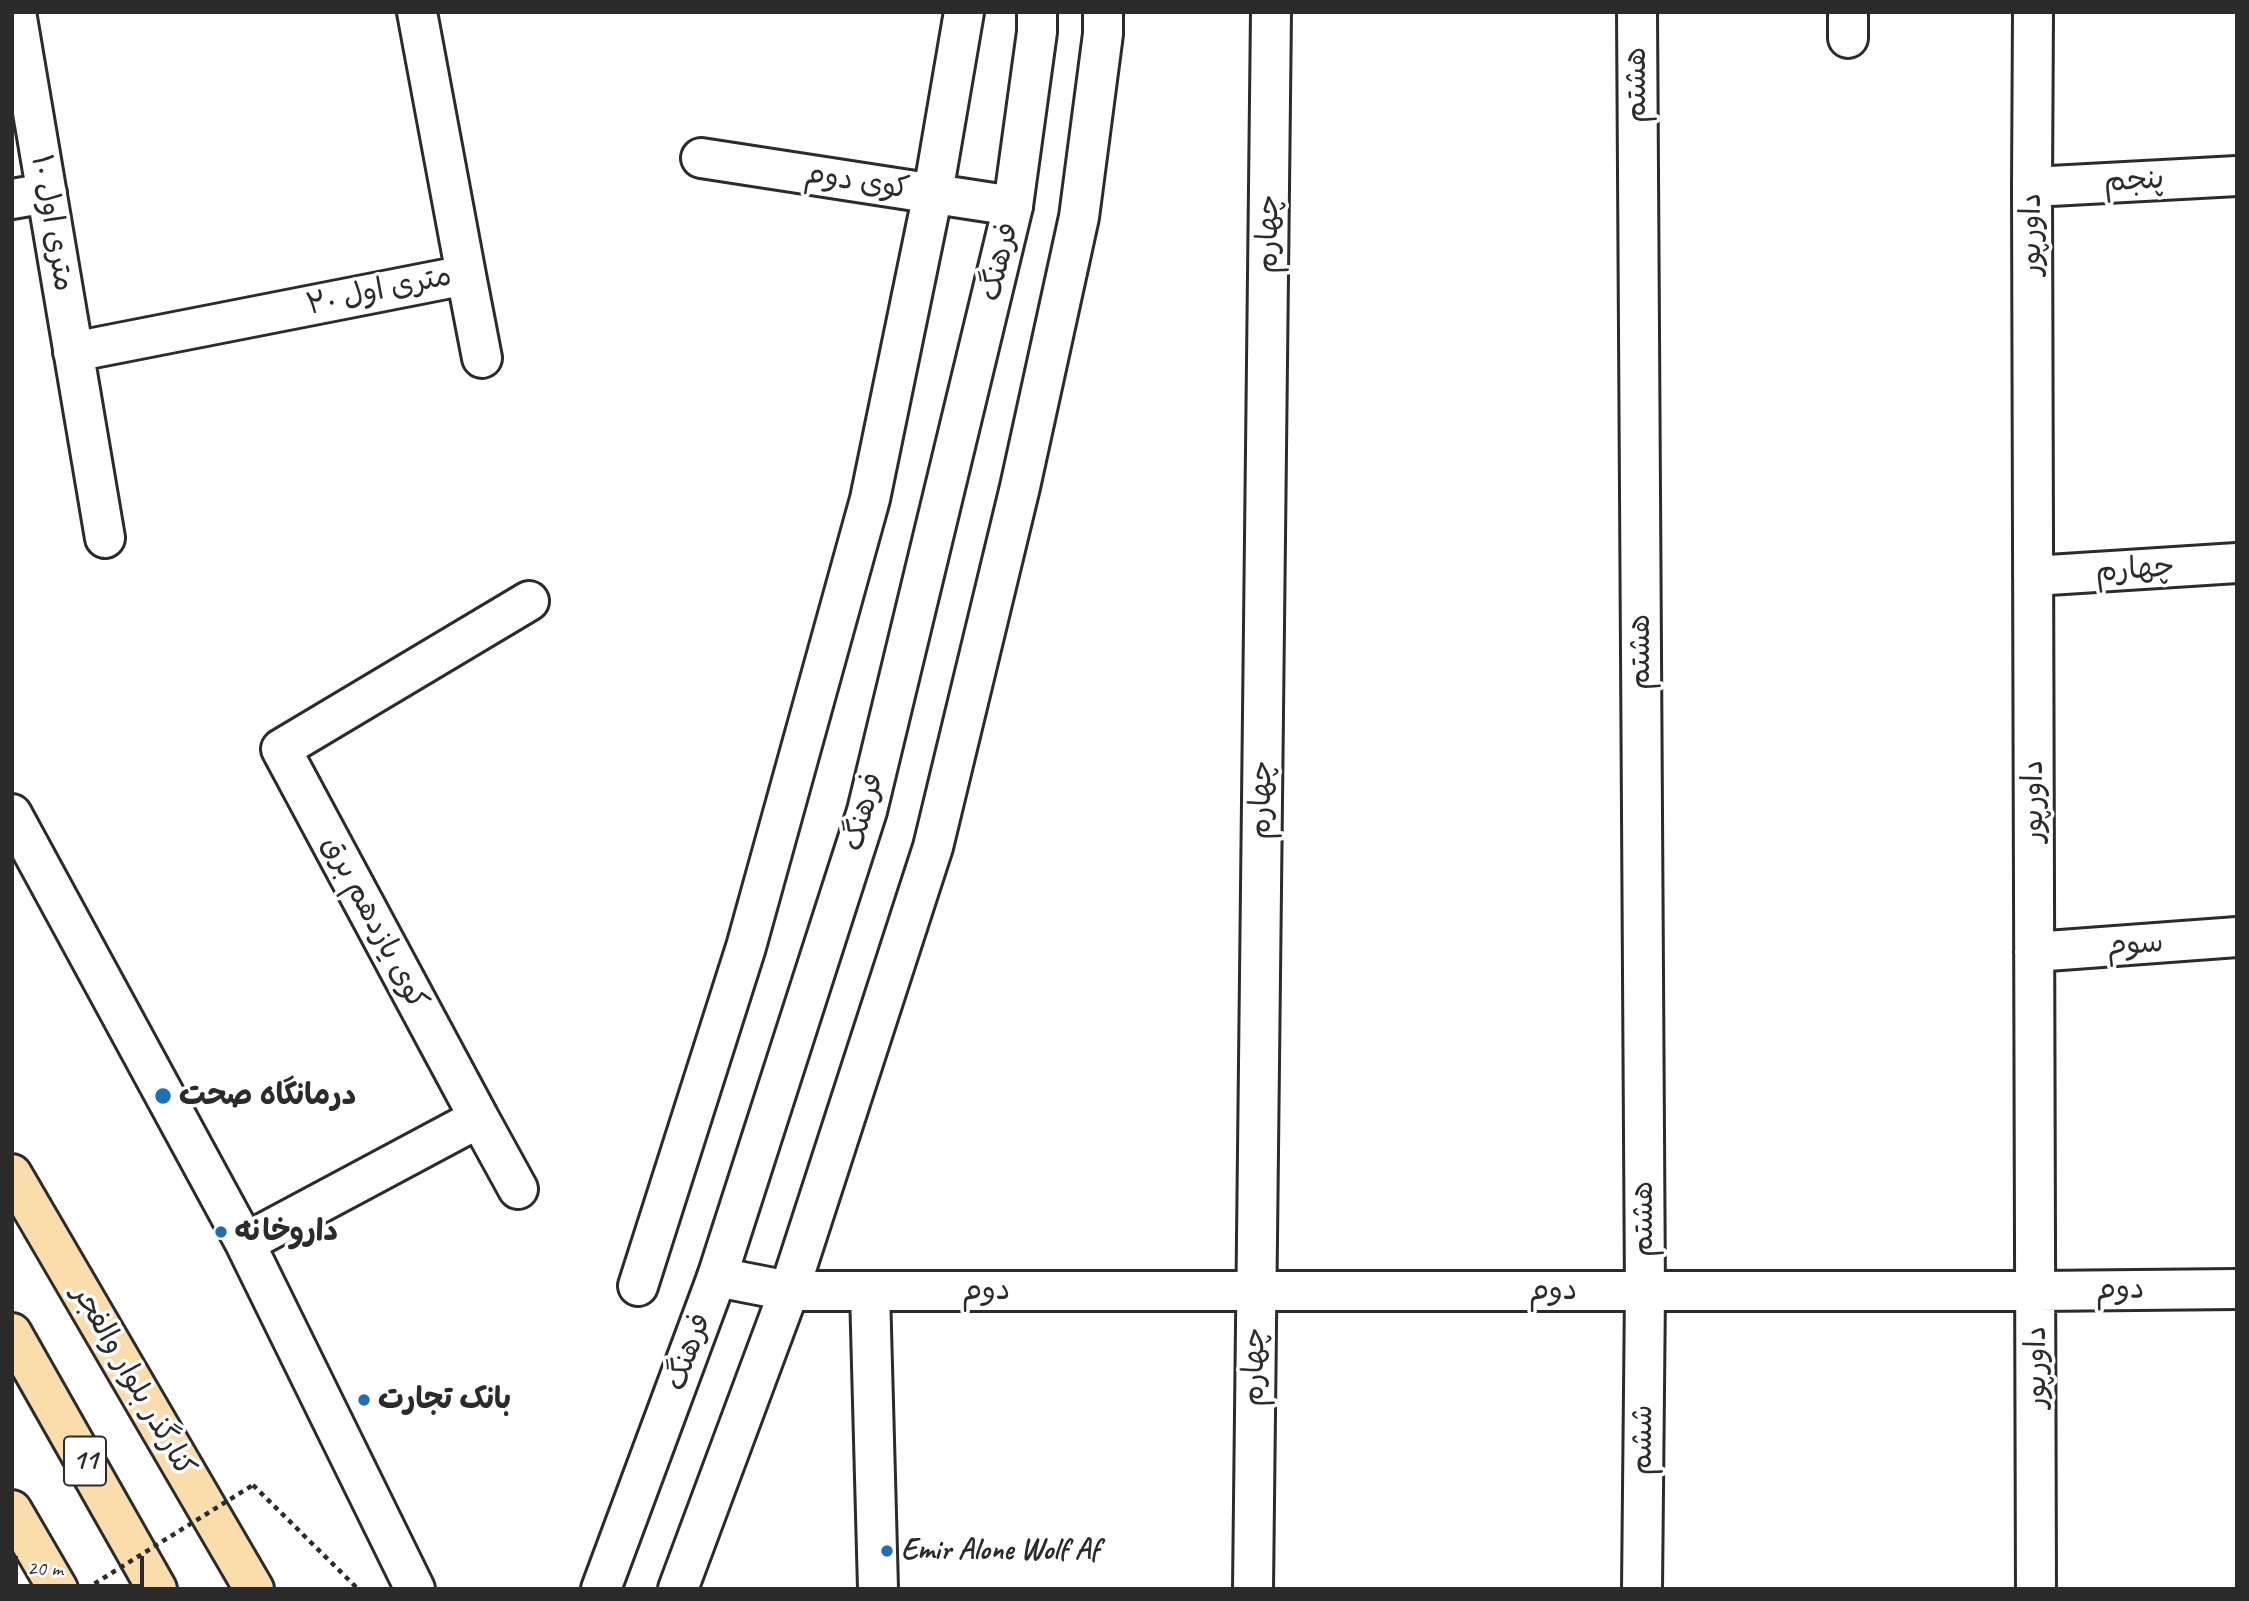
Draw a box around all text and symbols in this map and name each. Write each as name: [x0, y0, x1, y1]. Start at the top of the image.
street label: هشتم: [1619, 47, 1655, 123]
street label: ۱۰ متری اول: [22, 152, 82, 294]
street label: کوی دوم: [802, 156, 912, 208]
street label: پنجم: [2103, 161, 2165, 201]
street label: داورپور: [2014, 193, 2050, 275]
street label: چهارم: [1250, 194, 1288, 274]
street label: فرهنگ: [973, 219, 1027, 305]
street label: ۲۰ متری اول: [303, 258, 455, 324]
street label: چهارم: [2094, 549, 2176, 591]
street label: هشتم: [1623, 614, 1659, 690]
street label: چهارم: [1243, 760, 1281, 840]
street label: داورپور: [2016, 760, 2052, 842]
street label: فرهنگ: [836, 769, 892, 855]
street label: کوی یازدهم برق: [313, 830, 435, 1016]
street label: سوم: [2105, 925, 2165, 965]
place label: درمانگاه صحت: [179, 1078, 356, 1114]
marker: درمانگاه صحت: [153, 1086, 173, 1106]
street label: هشتم: [1626, 1181, 1662, 1257]
place label: داروخانه: [235, 1214, 338, 1250]
marker: داروخانه: [213, 1224, 229, 1240]
street label: دوم: [2095, 1272, 2145, 1308]
street label: دوم: [962, 1273, 1010, 1309]
street label: دوم: [1529, 1273, 1577, 1309]
street label: کنارگذر بلوار والفجر: [63, 1279, 203, 1483]
street label: فرهنگ: [658, 1308, 720, 1396]
street label: داورپور: [2019, 1326, 2055, 1408]
street label: چهارم: [1236, 1327, 1274, 1407]
place label: بانک تجارت: [378, 1382, 511, 1418]
marker: بانک تجارت: [356, 1392, 372, 1408]
street label: ششم: [1624, 1404, 1662, 1476]
road number: 11: [64, 1436, 106, 1486]
place label: Emir Alone Wolf Af: [901, 1533, 1099, 1569]
scale bar: [18, 1542, 147, 1586]
marker: Emir Alone Wolf Af: [879, 1543, 895, 1559]
text: 20 m: [27, 1555, 63, 1581]

